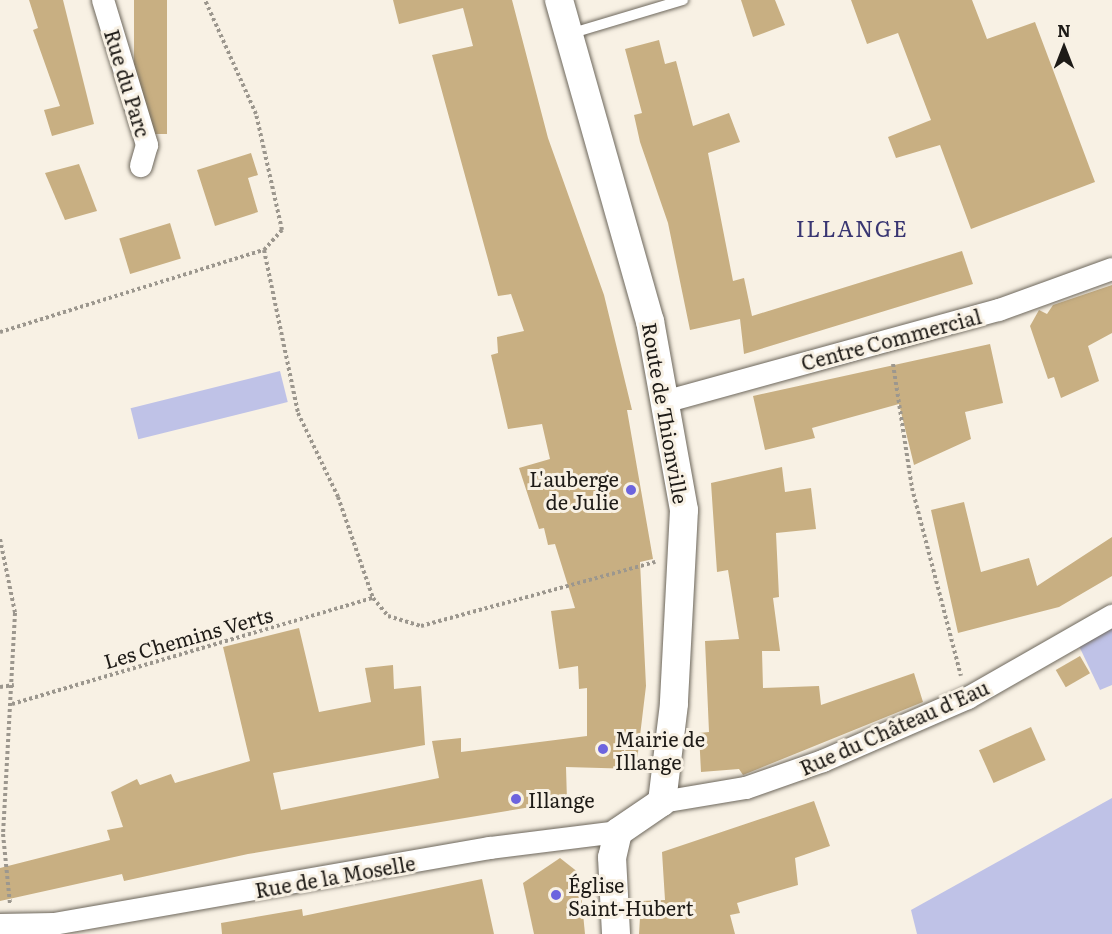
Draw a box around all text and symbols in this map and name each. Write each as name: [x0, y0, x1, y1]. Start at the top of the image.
north arrow: [1034, 18, 1094, 78]
text: N: [1057, 18, 1071, 42]
street label: Rue du Parc: [100, 26, 156, 140]
district label: ILLANGE: [796, 215, 908, 241]
street label: Centre Commercial: [798, 303, 984, 375]
street label: Route de Thionville: [638, 320, 694, 506]
place label: L'auberge de Julie: [529, 466, 619, 513]
marker: L'auberge de Julie: [624, 483, 638, 497]
street label: Les Chemins Verts: [101, 601, 275, 673]
street label: Rue du Château d'Eau: [796, 674, 992, 780]
place label: Mairie de Illange: [615, 726, 705, 773]
marker: Mairie de Illange: [596, 742, 610, 756]
place label: Illange: [528, 787, 595, 811]
marker: Illange: [509, 792, 523, 806]
street label: Rue de la Moselle: [253, 850, 417, 902]
place label: Église Saint-Hubert: [568, 872, 694, 919]
marker: Église Saint-Hubert: [549, 888, 563, 902]

